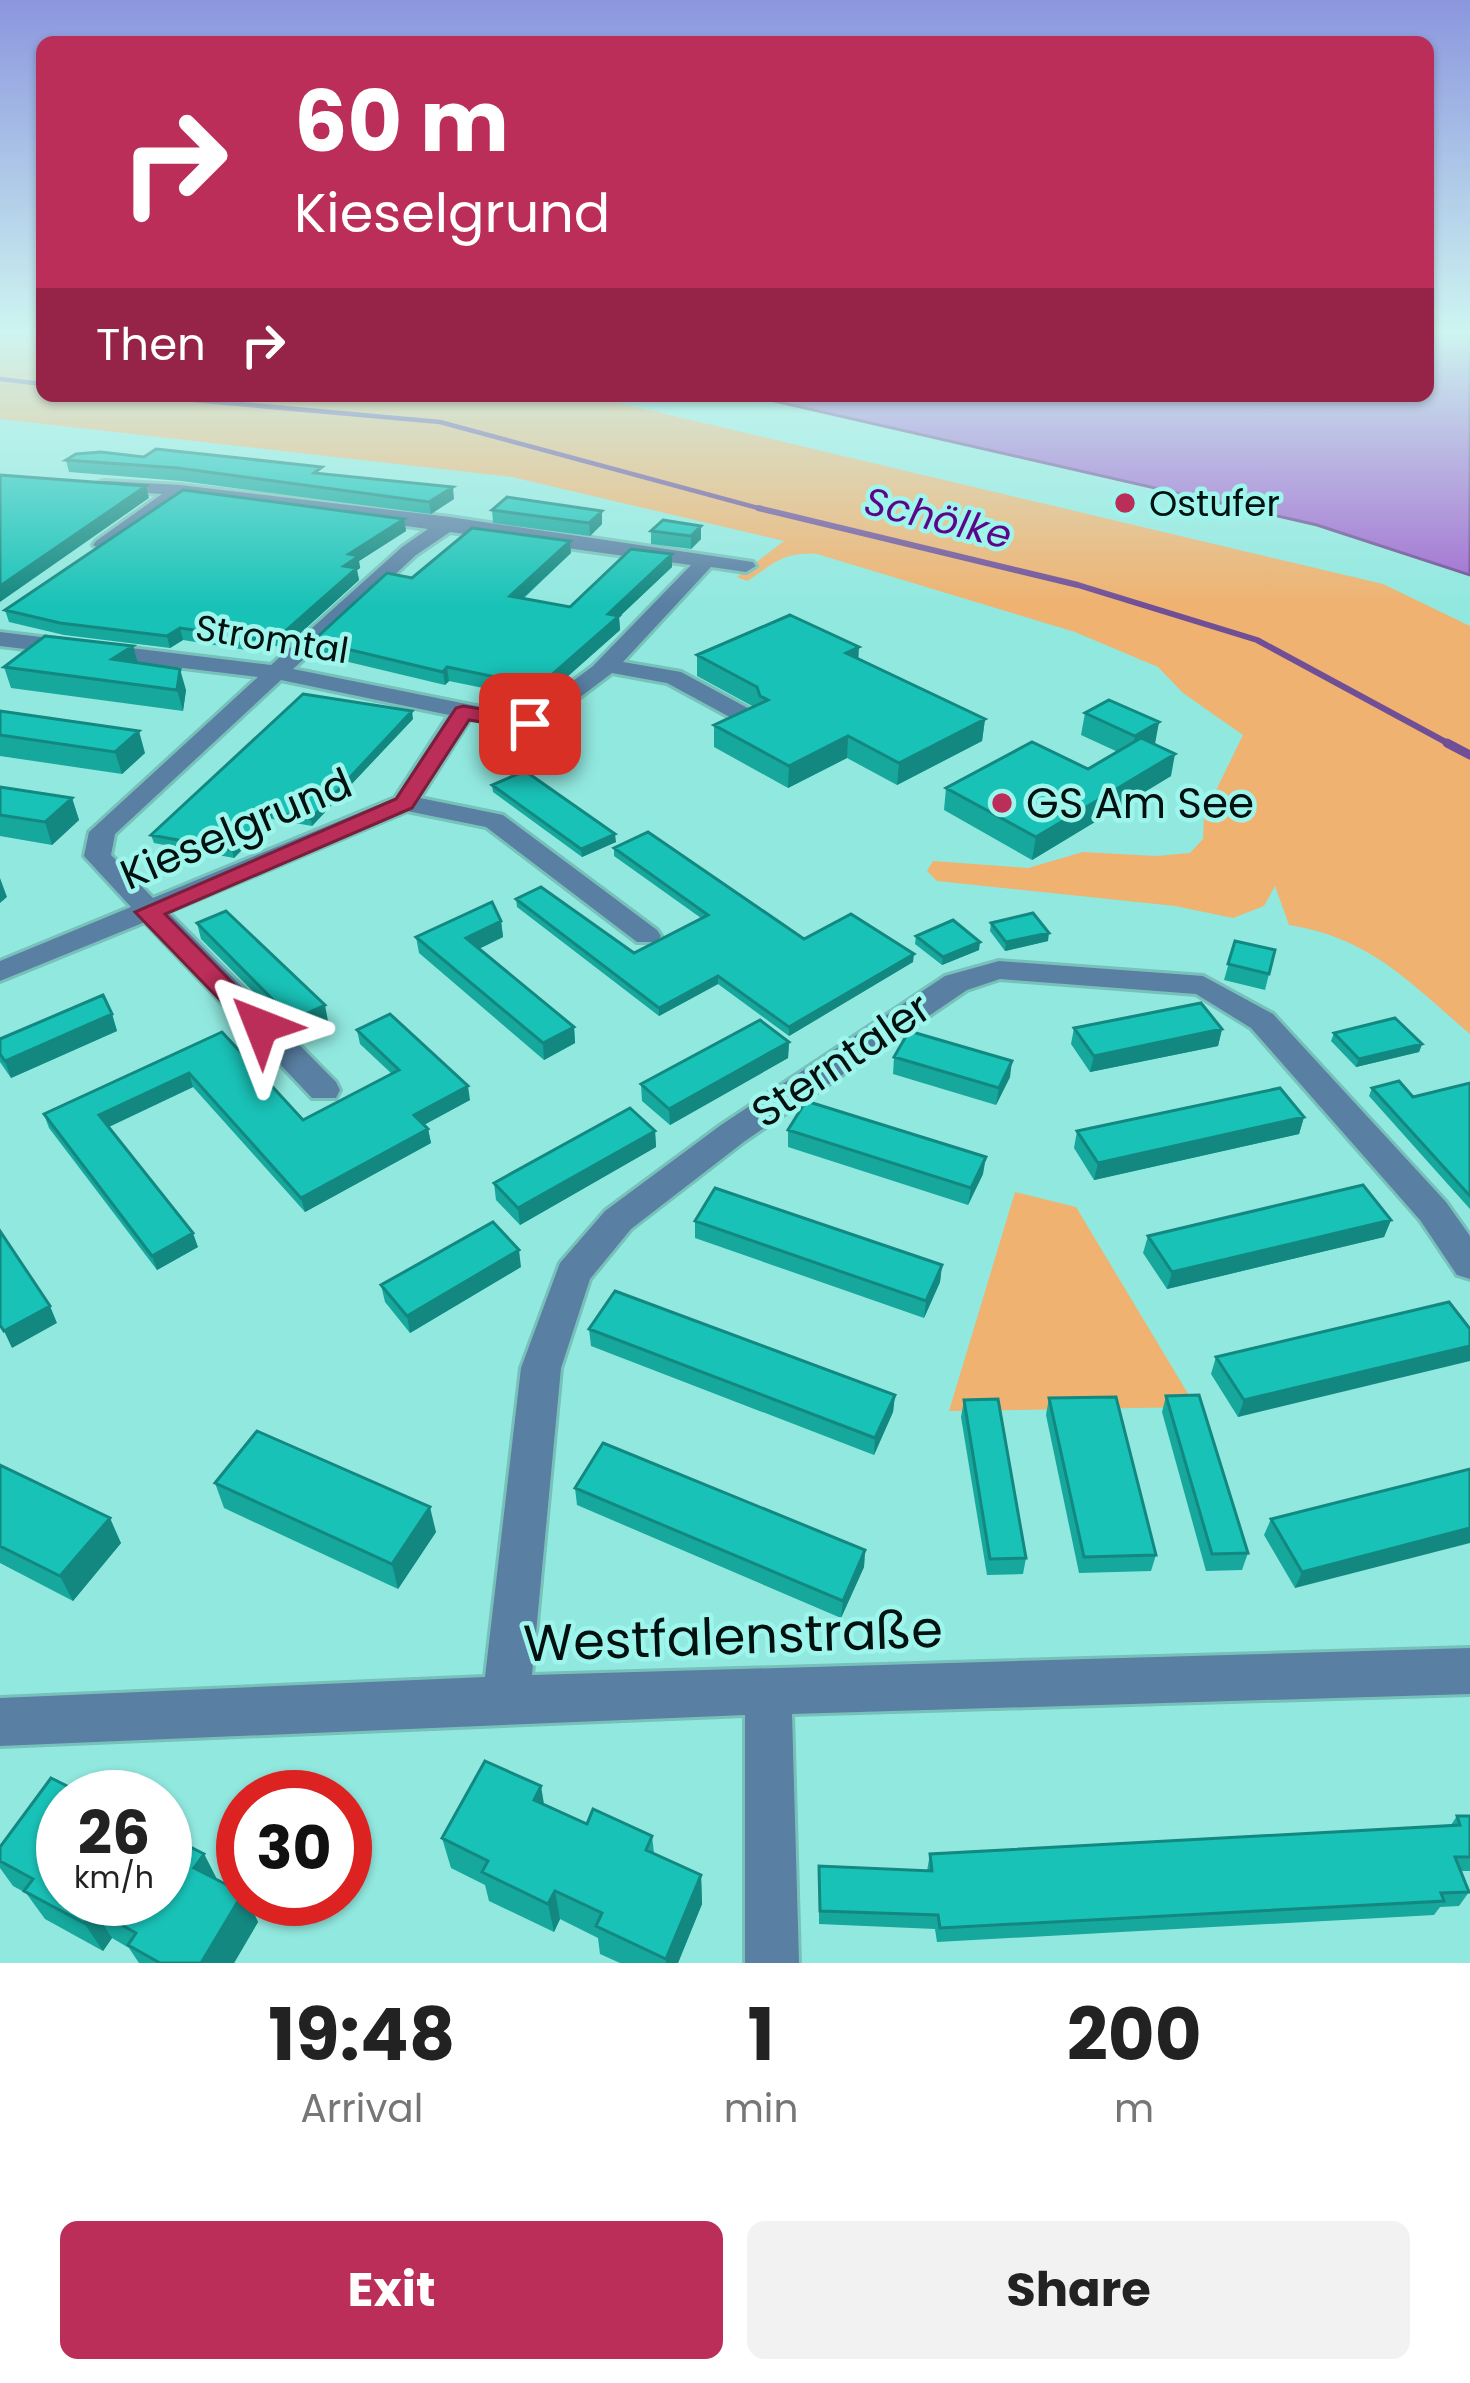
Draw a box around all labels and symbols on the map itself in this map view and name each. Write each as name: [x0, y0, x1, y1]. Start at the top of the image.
water label: Schölke: [858, 473, 1018, 563]
place label: Ostufer: [1149, 478, 1280, 529]
marker: Ostufer: [1112, 490, 1138, 516]
street label: Stromtal: [192, 602, 352, 676]
pin: [479, 673, 581, 775]
street label: Kieselgrund: [111, 754, 361, 904]
place label: GS Am See: [1026, 774, 1254, 833]
marker: GS Am See: [989, 790, 1015, 816]
position arrow: [198, 963, 324, 1089]
street label: Sterntaler: [740, 978, 942, 1142]
street label: Westfalenstraße: [522, 1593, 944, 1679]
speed limit sign: 30: [216, 1770, 372, 1926]

